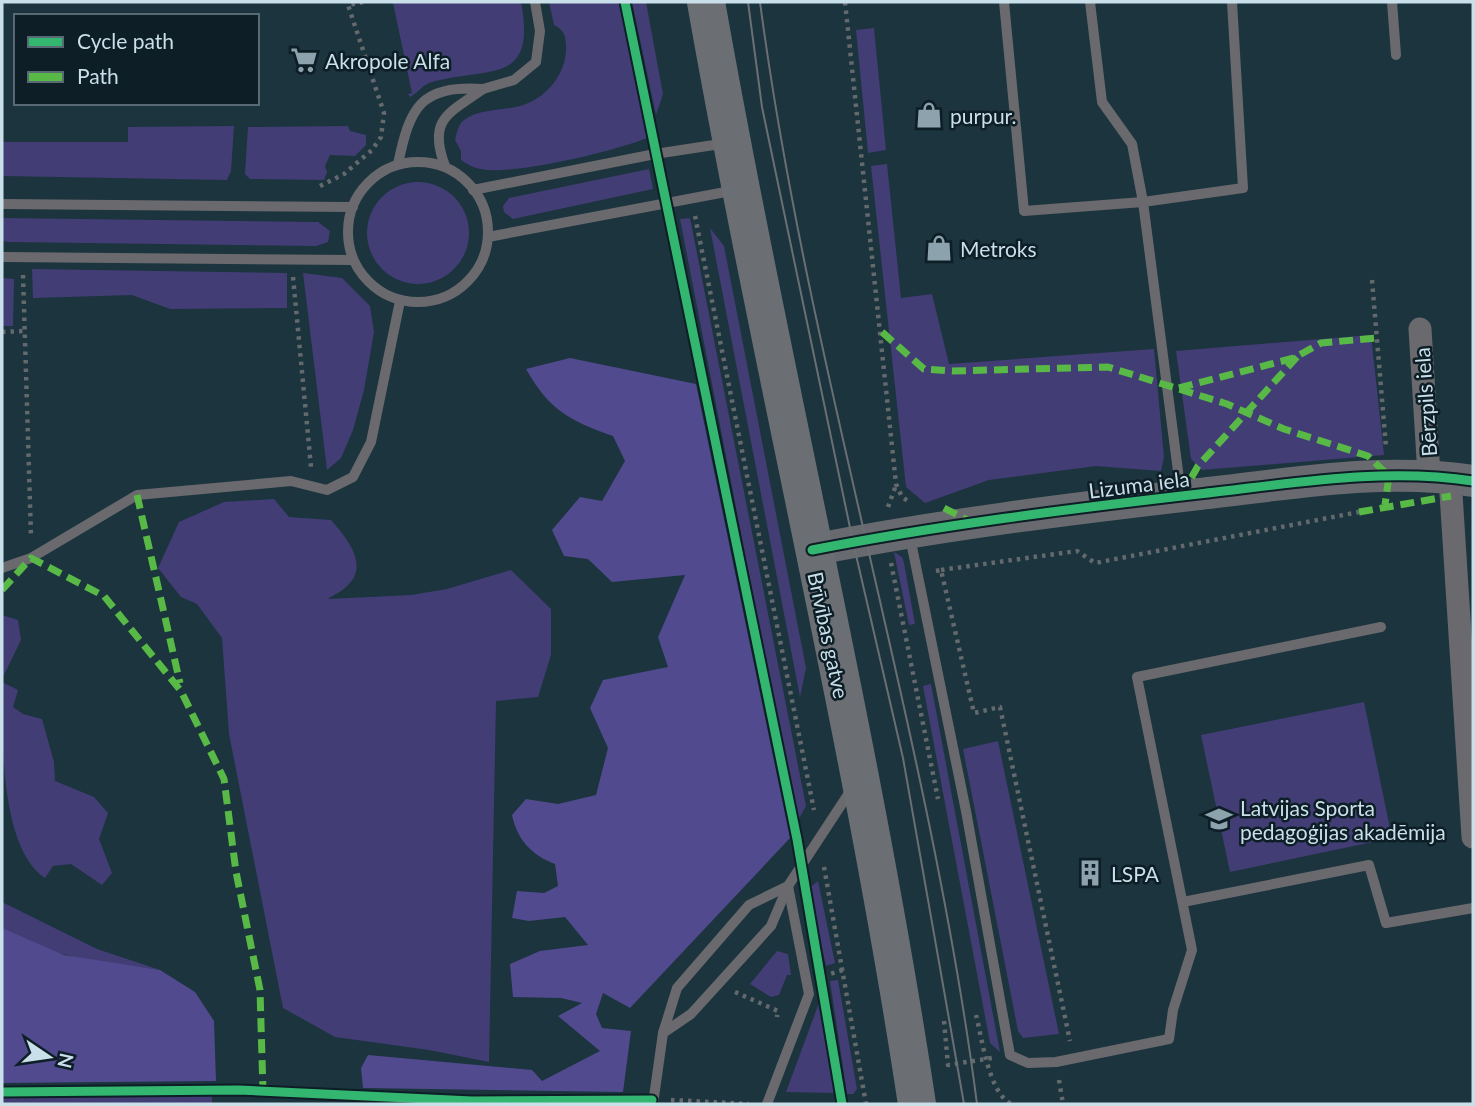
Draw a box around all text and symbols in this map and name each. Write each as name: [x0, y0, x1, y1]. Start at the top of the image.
legend: [14, 14, 259, 105]
text: Cycle path: [77, 28, 174, 53]
supermarket icon: Akropole Alfa: [289, 45, 319, 75]
place label: Akropole Alfa: [325, 48, 450, 73]
text: Path: [77, 63, 119, 88]
shop icon: purpur.: [914, 100, 944, 130]
place label: purpur.: [950, 103, 1016, 128]
shop icon: Metroks: [924, 233, 954, 263]
place label: Metroks: [960, 236, 1037, 261]
street label: Bērzpils iela: [1409, 347, 1441, 457]
street label: Lizuma iela: [1087, 465, 1191, 503]
street label: Brīvības gatve: [803, 569, 855, 701]
place label: Latvijas Sporta pedagoģijas akadēmija: [1240, 795, 1446, 844]
school or university icon: Latvijas Sporta pedagoģijas akadēmija: [1204, 804, 1234, 834]
building icon: LSPA: [1075, 858, 1105, 888]
place label: LSPA: [1111, 861, 1160, 886]
north arrow: [14, 1022, 84, 1092]
text: N: [53, 1051, 79, 1071]

